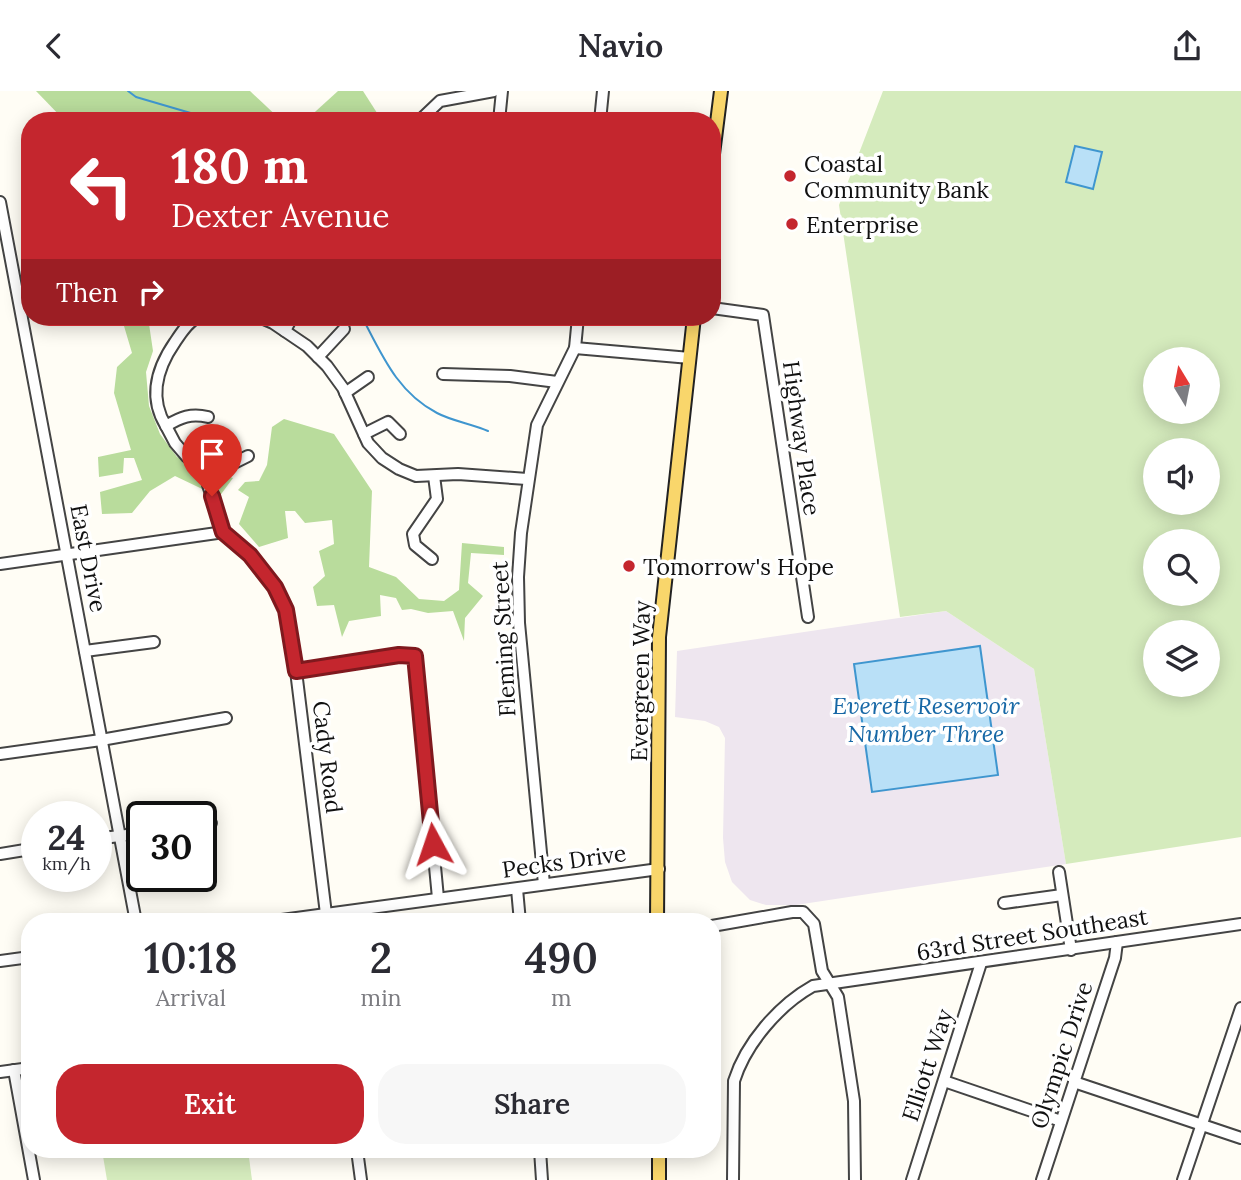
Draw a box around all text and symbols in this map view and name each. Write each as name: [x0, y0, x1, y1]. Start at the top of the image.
text: Navio: [578, 25, 663, 66]
icon: back: [35, 27, 73, 65]
icon: share: [1168, 27, 1206, 65]
text: 180 m: [171, 134, 308, 196]
icon: left: [56, 140, 147, 231]
place label: Coastal Community Bank: [804, 149, 989, 204]
marker: Coastal Community Bank: [782, 168, 798, 184]
text: Dexter Avenue: [171, 195, 390, 236]
place label: Enterprise: [806, 210, 919, 239]
marker: Enterprise: [784, 216, 800, 232]
icon: right: [132, 273, 170, 311]
text: Then: [56, 276, 118, 309]
north arrow: [1143, 347, 1220, 423]
map controls: [1143, 347, 1220, 697]
street label: Highway Place: [777, 359, 827, 517]
pin: [182, 424, 242, 496]
icon: arrive: [193, 435, 231, 473]
button: sound: [1143, 438, 1220, 515]
street label: East Drive: [64, 502, 114, 614]
button: search: [1143, 529, 1220, 606]
place label: Tomorrow's Hope: [643, 552, 834, 581]
marker: Tomorrow's Hope: [621, 558, 637, 574]
street label: Fleming Street: [484, 560, 522, 718]
street label: Evergreen Way: [624, 599, 656, 762]
button: layers: [1143, 620, 1220, 697]
water label: Everett Reservoir Number Three: [832, 690, 1020, 749]
street label: Cady Road: [307, 699, 349, 815]
speed limit sign: 30: [126, 801, 217, 892]
position arrow: [396, 807, 470, 881]
text: 24: [48, 815, 85, 860]
street label: Pecks Drive: [500, 838, 628, 884]
text: km/h: [42, 852, 91, 875]
street label: 63rd Street Southeast: [914, 901, 1150, 967]
text: 10:18: [144, 931, 238, 985]
text: 2: [370, 931, 392, 985]
text: 490: [524, 931, 598, 985]
street label: Olympic Drive: [1024, 978, 1098, 1132]
text: Arrival: [156, 983, 226, 1012]
text: min: [361, 983, 402, 1012]
text: m: [551, 983, 572, 1012]
street label: Elliott Way: [895, 1004, 959, 1125]
button: Exit: [56, 1064, 364, 1144]
button: Share: [378, 1064, 686, 1144]

